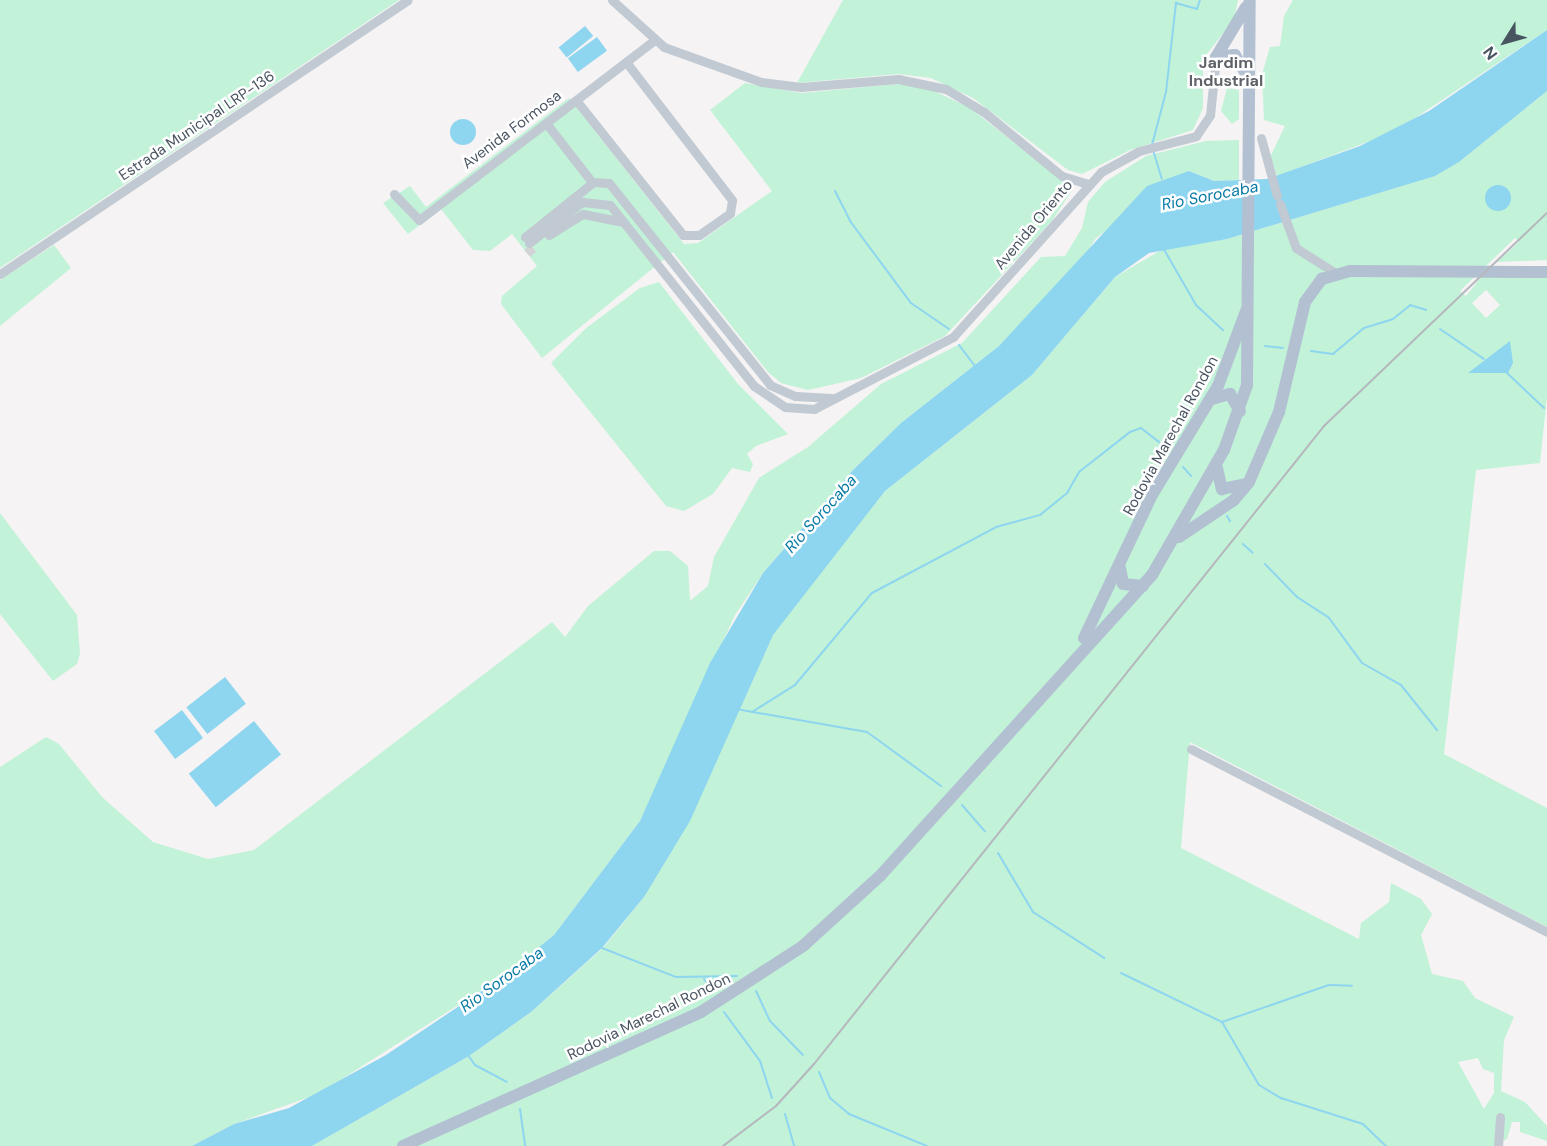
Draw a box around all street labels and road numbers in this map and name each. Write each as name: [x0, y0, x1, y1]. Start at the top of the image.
street label: Estrada Municipal LRP-136: [116, 67, 278, 185]
street label: Avenida Formosa: [459, 87, 565, 173]
street label: Avenida Oriento: [991, 177, 1077, 273]
street label: Rodovia Marechal Rondon: [1120, 353, 1222, 519]
street label: Rodovia Marechal Rondon: [565, 970, 733, 1064]

